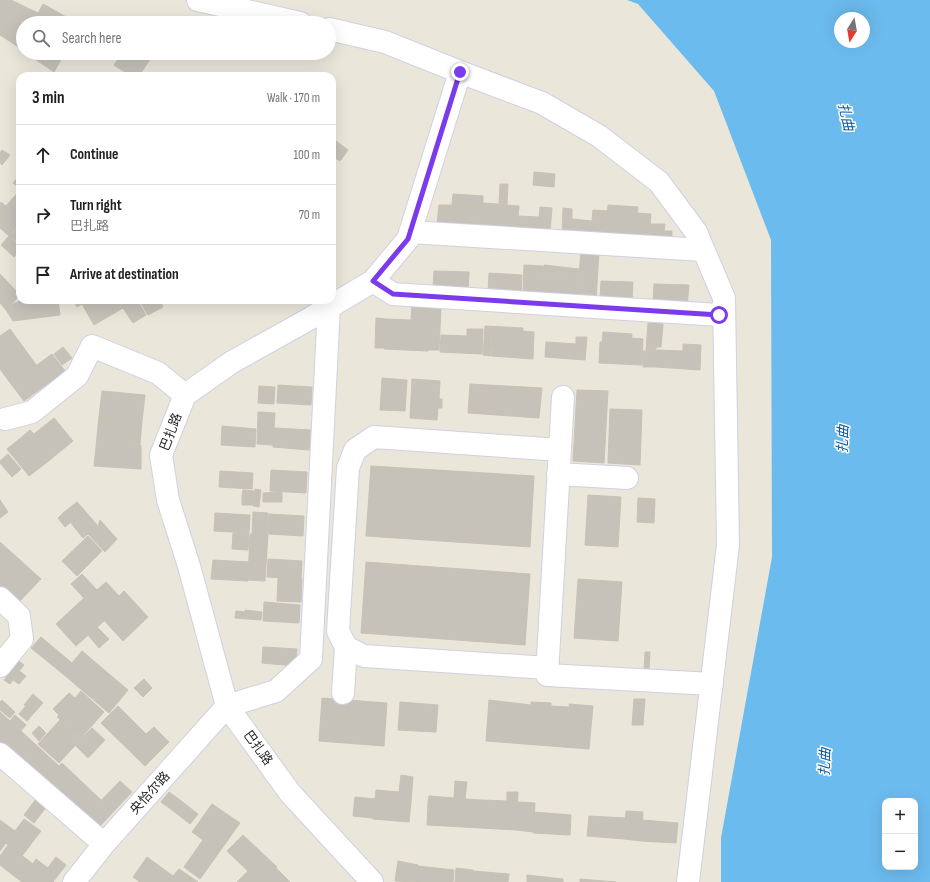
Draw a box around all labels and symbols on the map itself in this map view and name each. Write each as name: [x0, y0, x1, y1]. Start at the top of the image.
north arrow: [834, 12, 870, 48]
route end: [451, 63, 469, 81]
water label: 扎曲: [835, 101, 858, 134]
route start: [710, 306, 728, 324]
street label: 巴扎路: [157, 411, 185, 453]
water label: 扎曲: [834, 424, 852, 453]
street label: 巴扎路: [240, 728, 276, 768]
water label: 扎曲: [816, 747, 834, 776]
street label: 央恰尔路: [127, 768, 173, 818]

